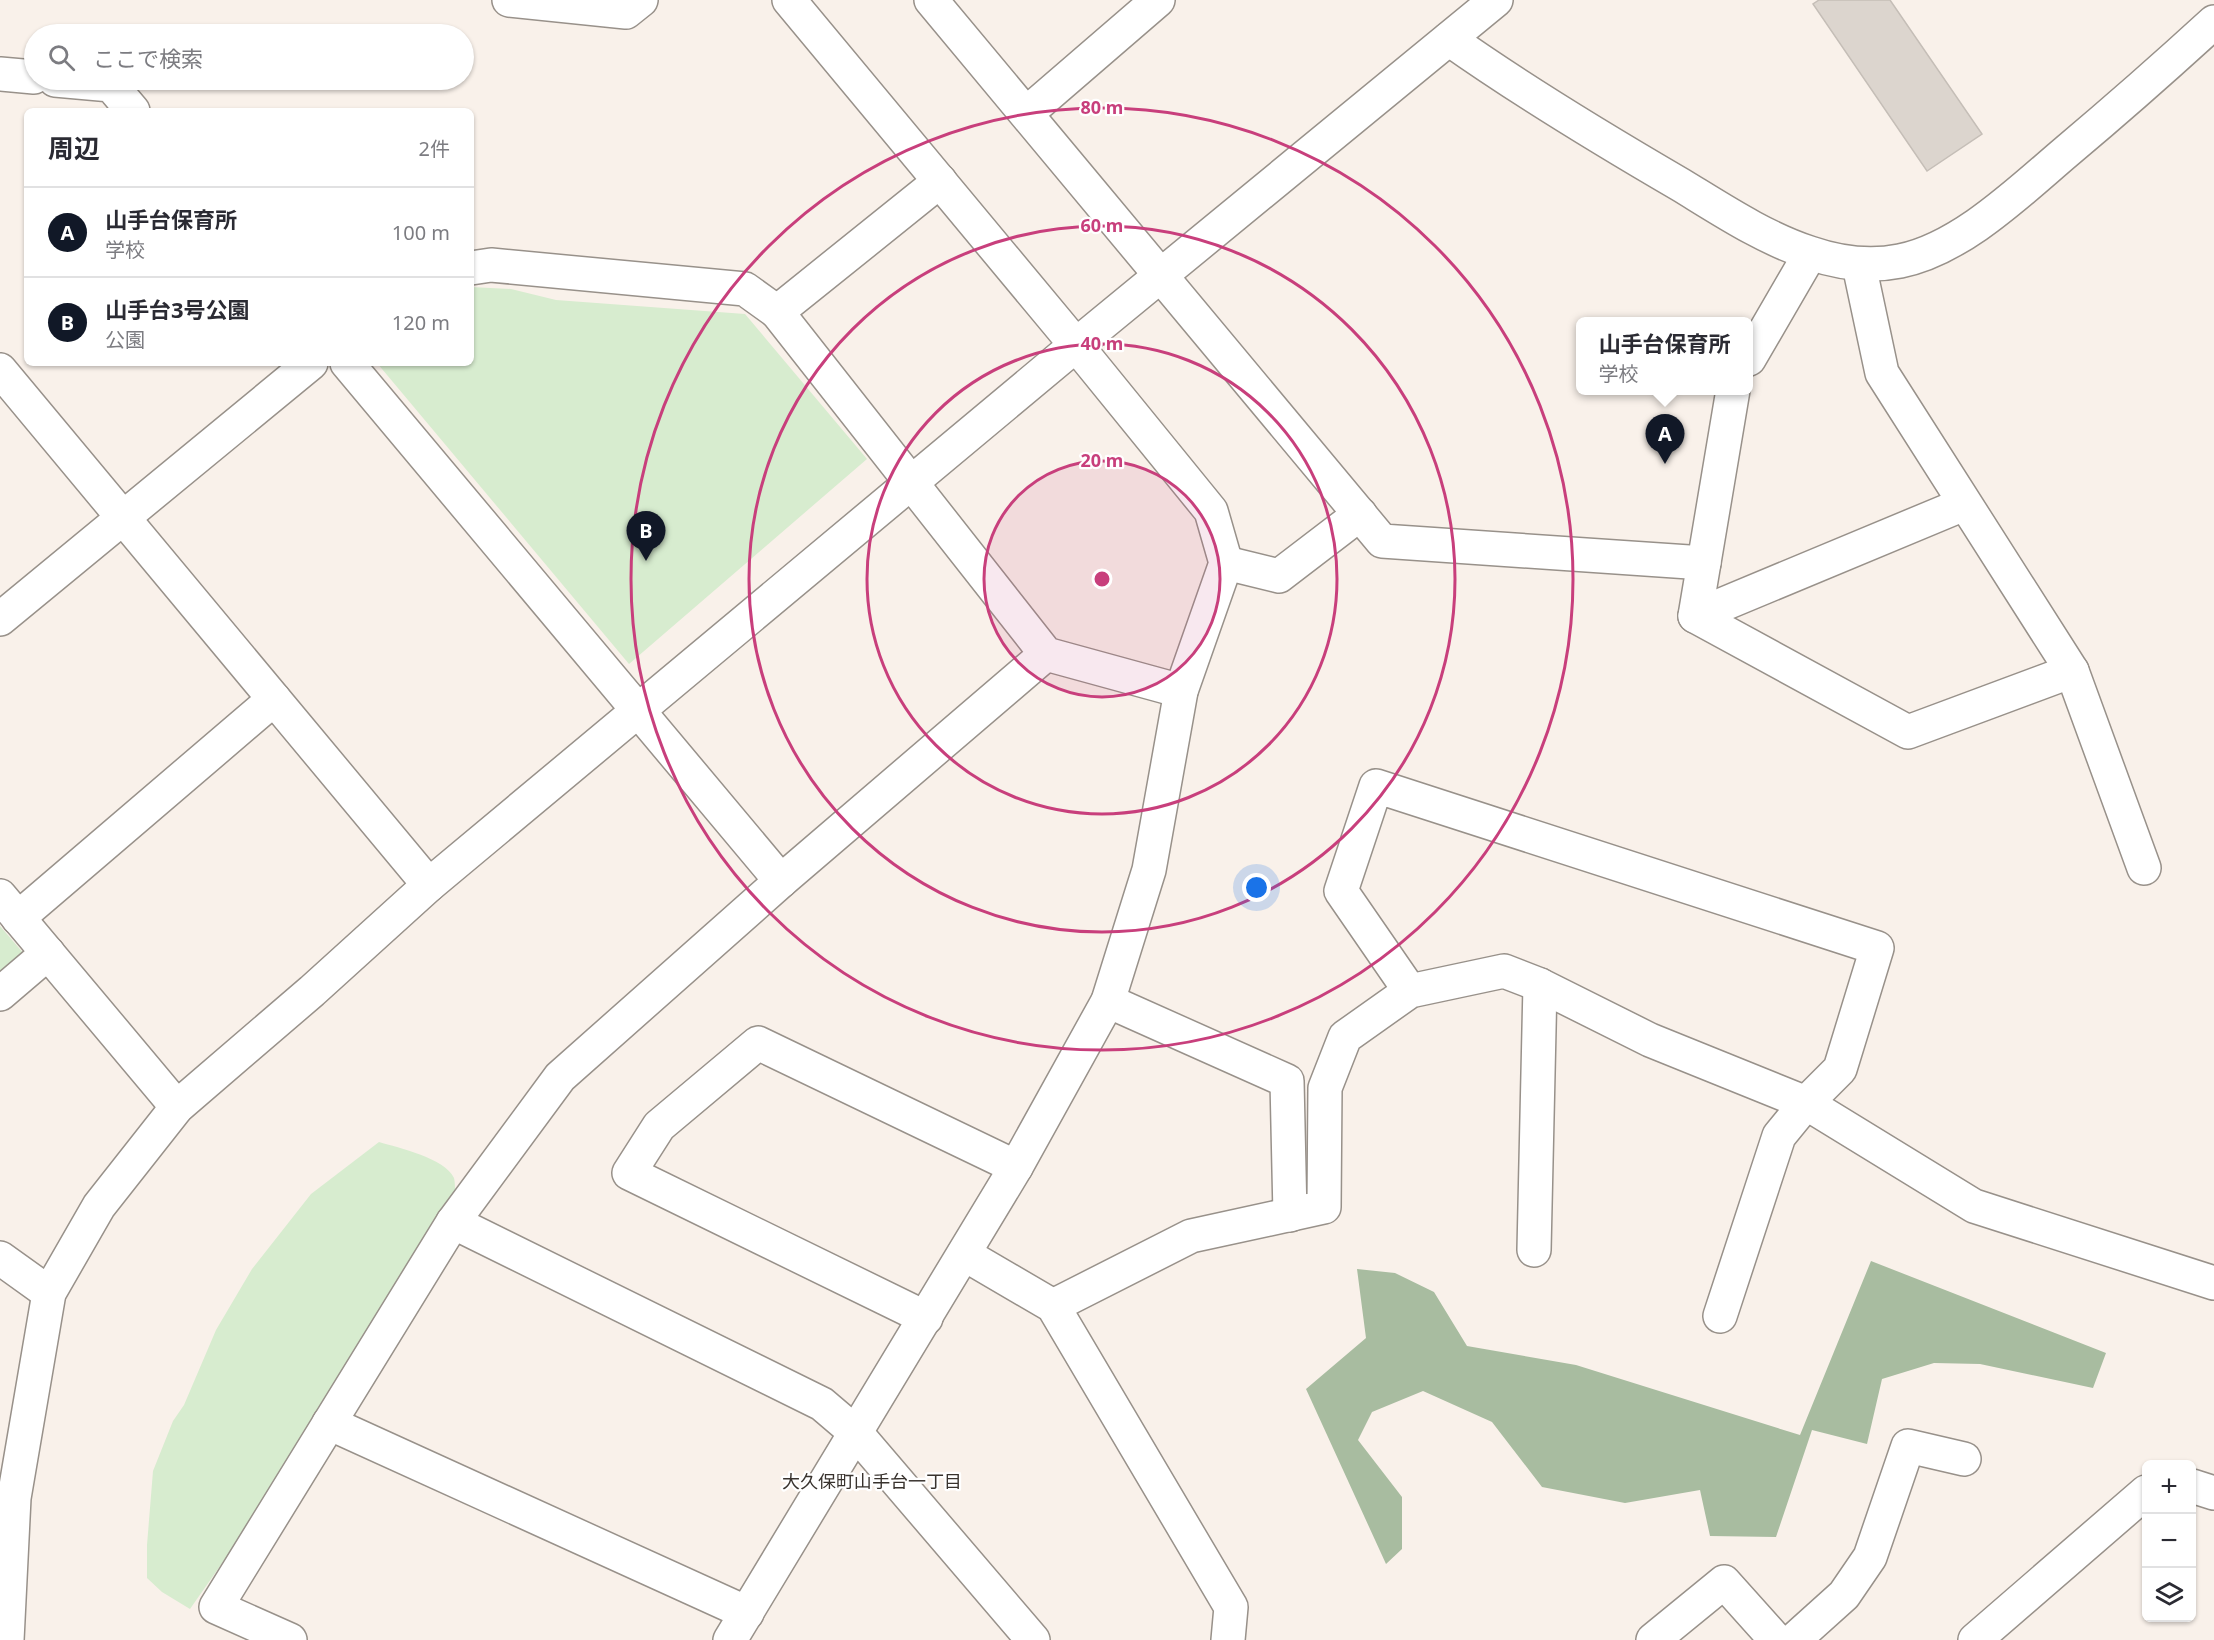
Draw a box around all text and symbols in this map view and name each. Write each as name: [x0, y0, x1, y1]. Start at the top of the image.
search box: [24, 24, 474, 90]
icon: search: [45, 41, 78, 74]
text: ここで検索: [93, 43, 203, 73]
text: 80 m: [1081, 95, 1123, 119]
text: 周辺: [48, 130, 100, 166]
text: 2件: [419, 135, 450, 162]
text: 山手台保育所: [105, 204, 237, 234]
text: 60 m: [1081, 213, 1123, 237]
text: A: [61, 219, 74, 246]
text: 100 m: [392, 219, 450, 246]
text: 学校: [105, 236, 145, 263]
text: 山手台3号公園: [105, 294, 250, 324]
text: B: [61, 309, 74, 336]
text: 120 m: [392, 309, 450, 336]
popup: [1576, 317, 1753, 395]
text: 公園: [105, 326, 145, 353]
text: 山手台保育所: [1598, 328, 1731, 358]
text: 40 m: [1081, 331, 1123, 355]
text: 学校: [1598, 360, 1638, 387]
pin: A: [1646, 414, 1684, 464]
text: 20 m: [1081, 448, 1123, 472]
pin: B: [626, 512, 666, 561]
centre of rings: [1092, 569, 1112, 589]
your location: [1242, 873, 1271, 902]
map controls: [2142, 1460, 2196, 1622]
button: +: [2142, 1460, 2196, 1514]
district label: 大久保町山手台一丁目: [782, 1469, 962, 1493]
button: −: [2142, 1514, 2196, 1568]
button: layers: [2142, 1568, 2196, 1622]

